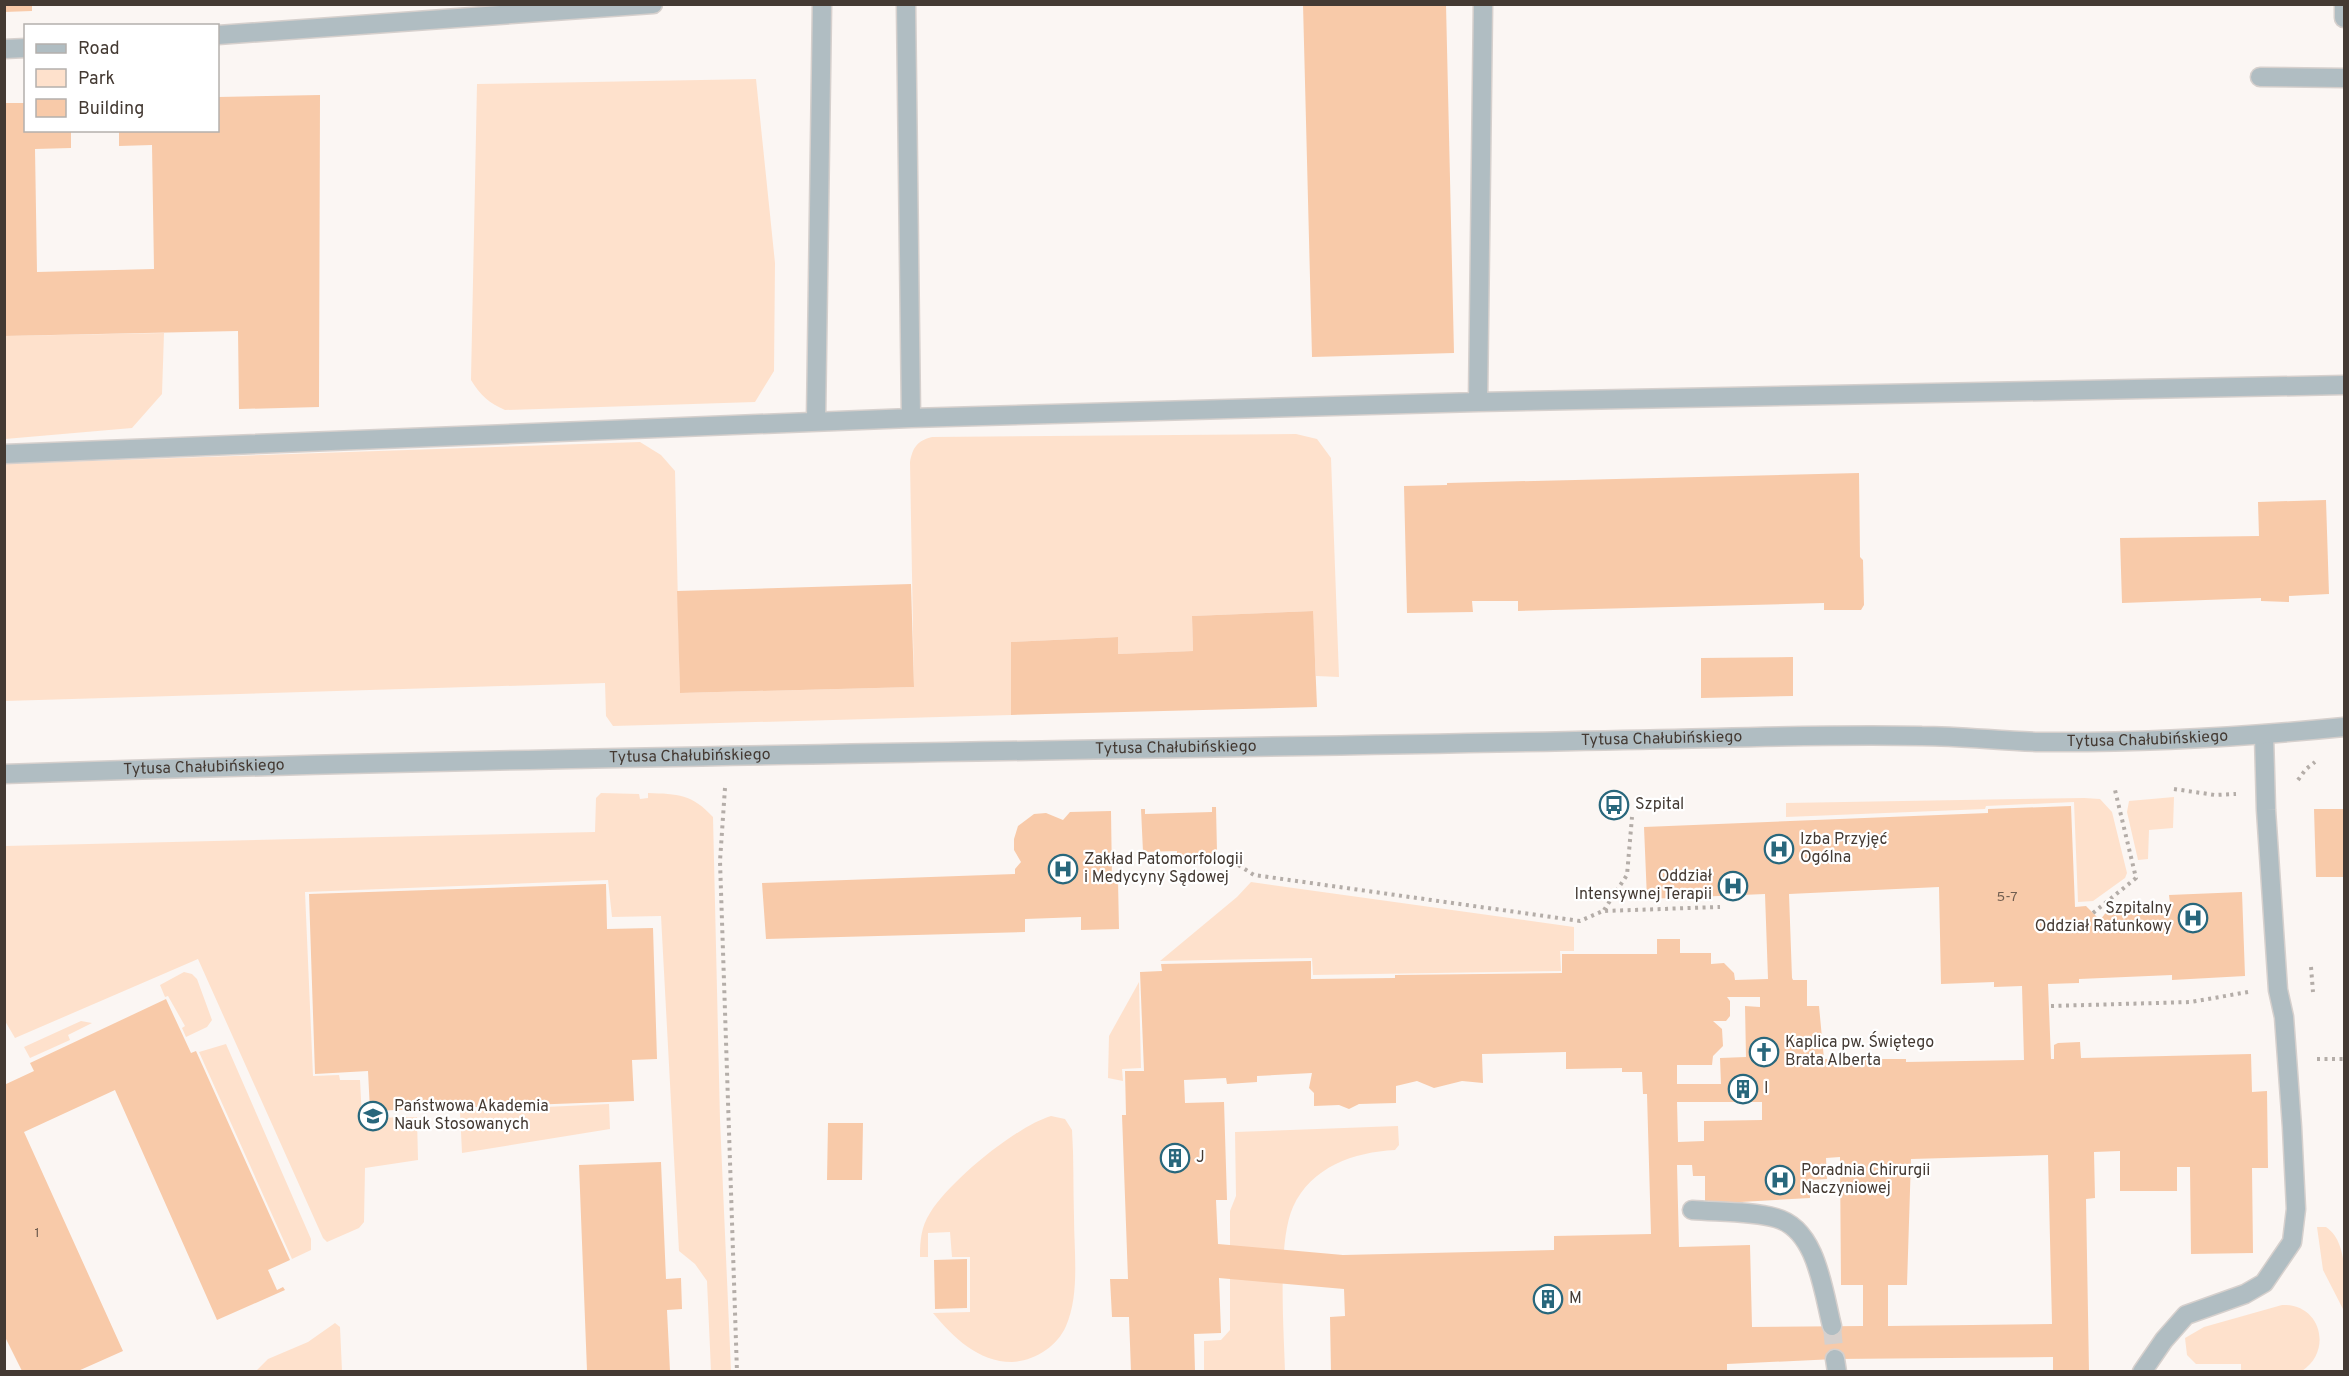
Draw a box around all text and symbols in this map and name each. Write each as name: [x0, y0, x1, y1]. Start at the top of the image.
legend: [24, 24, 219, 132]
text: Road: [78, 38, 120, 61]
text: Park: [78, 68, 115, 91]
text: Building: [78, 98, 144, 121]
street label: Tytusa Chałubińskiego: [1581, 727, 1743, 751]
street label: Tytusa Chałubińskiego: [2067, 727, 2229, 752]
street label: Tytusa Chałubińskiego: [1095, 737, 1257, 760]
street label: Tytusa Chałubińskiego: [609, 745, 771, 768]
street label: Tytusa Chałubińskiego: [123, 756, 285, 780]
bus stop icon: Szpital: [1598, 789, 1630, 821]
place label: Szpital: [1635, 795, 1684, 815]
place label: Izba Przyjęć Ogólna: [1800, 830, 1888, 868]
hospital icon: Izba Przyjęć Ogólna: [1763, 833, 1795, 865]
place label: Zakład Patomorfologii i Medycyny Sądowej: [1084, 850, 1243, 888]
hospital icon: Zakład Patomorfologii i Medycyny Sądowej: [1047, 853, 1079, 885]
place label: Oddział Intensywnej Terapii: [1575, 867, 1712, 905]
hospital icon: Oddział Intensywnej Terapii: [1717, 870, 1749, 902]
house number: 5-7: [1997, 889, 2017, 906]
place label: Szpitalny Oddział Ratunkowy: [2035, 899, 2172, 937]
hospital icon: Szpitalny Oddział Ratunkowy: [2177, 902, 2209, 934]
place label: Kaplica pw. Świętego Brata Alberta: [1785, 1031, 1934, 1071]
church icon: Kaplica pw. Świętego Brata Alberta: [1748, 1036, 1780, 1068]
building icon: I: [1727, 1073, 1759, 1105]
place label: I: [1764, 1079, 1769, 1099]
place label: Państwowa Akademia Nauk Stosowanych: [394, 1097, 549, 1135]
school or university icon: Państwowa Akademia Nauk Stosowanych: [357, 1100, 389, 1132]
building icon: J: [1159, 1142, 1191, 1174]
place label: J: [1196, 1148, 1205, 1168]
place label: Poradnia Chirurgii Naczyniowej: [1801, 1161, 1930, 1199]
hospital icon: Poradnia Chirurgii Naczyniowej: [1764, 1164, 1796, 1196]
house number: 1: [34, 1225, 40, 1242]
building icon: M: [1532, 1283, 1564, 1315]
place label: M: [1569, 1289, 1582, 1309]

